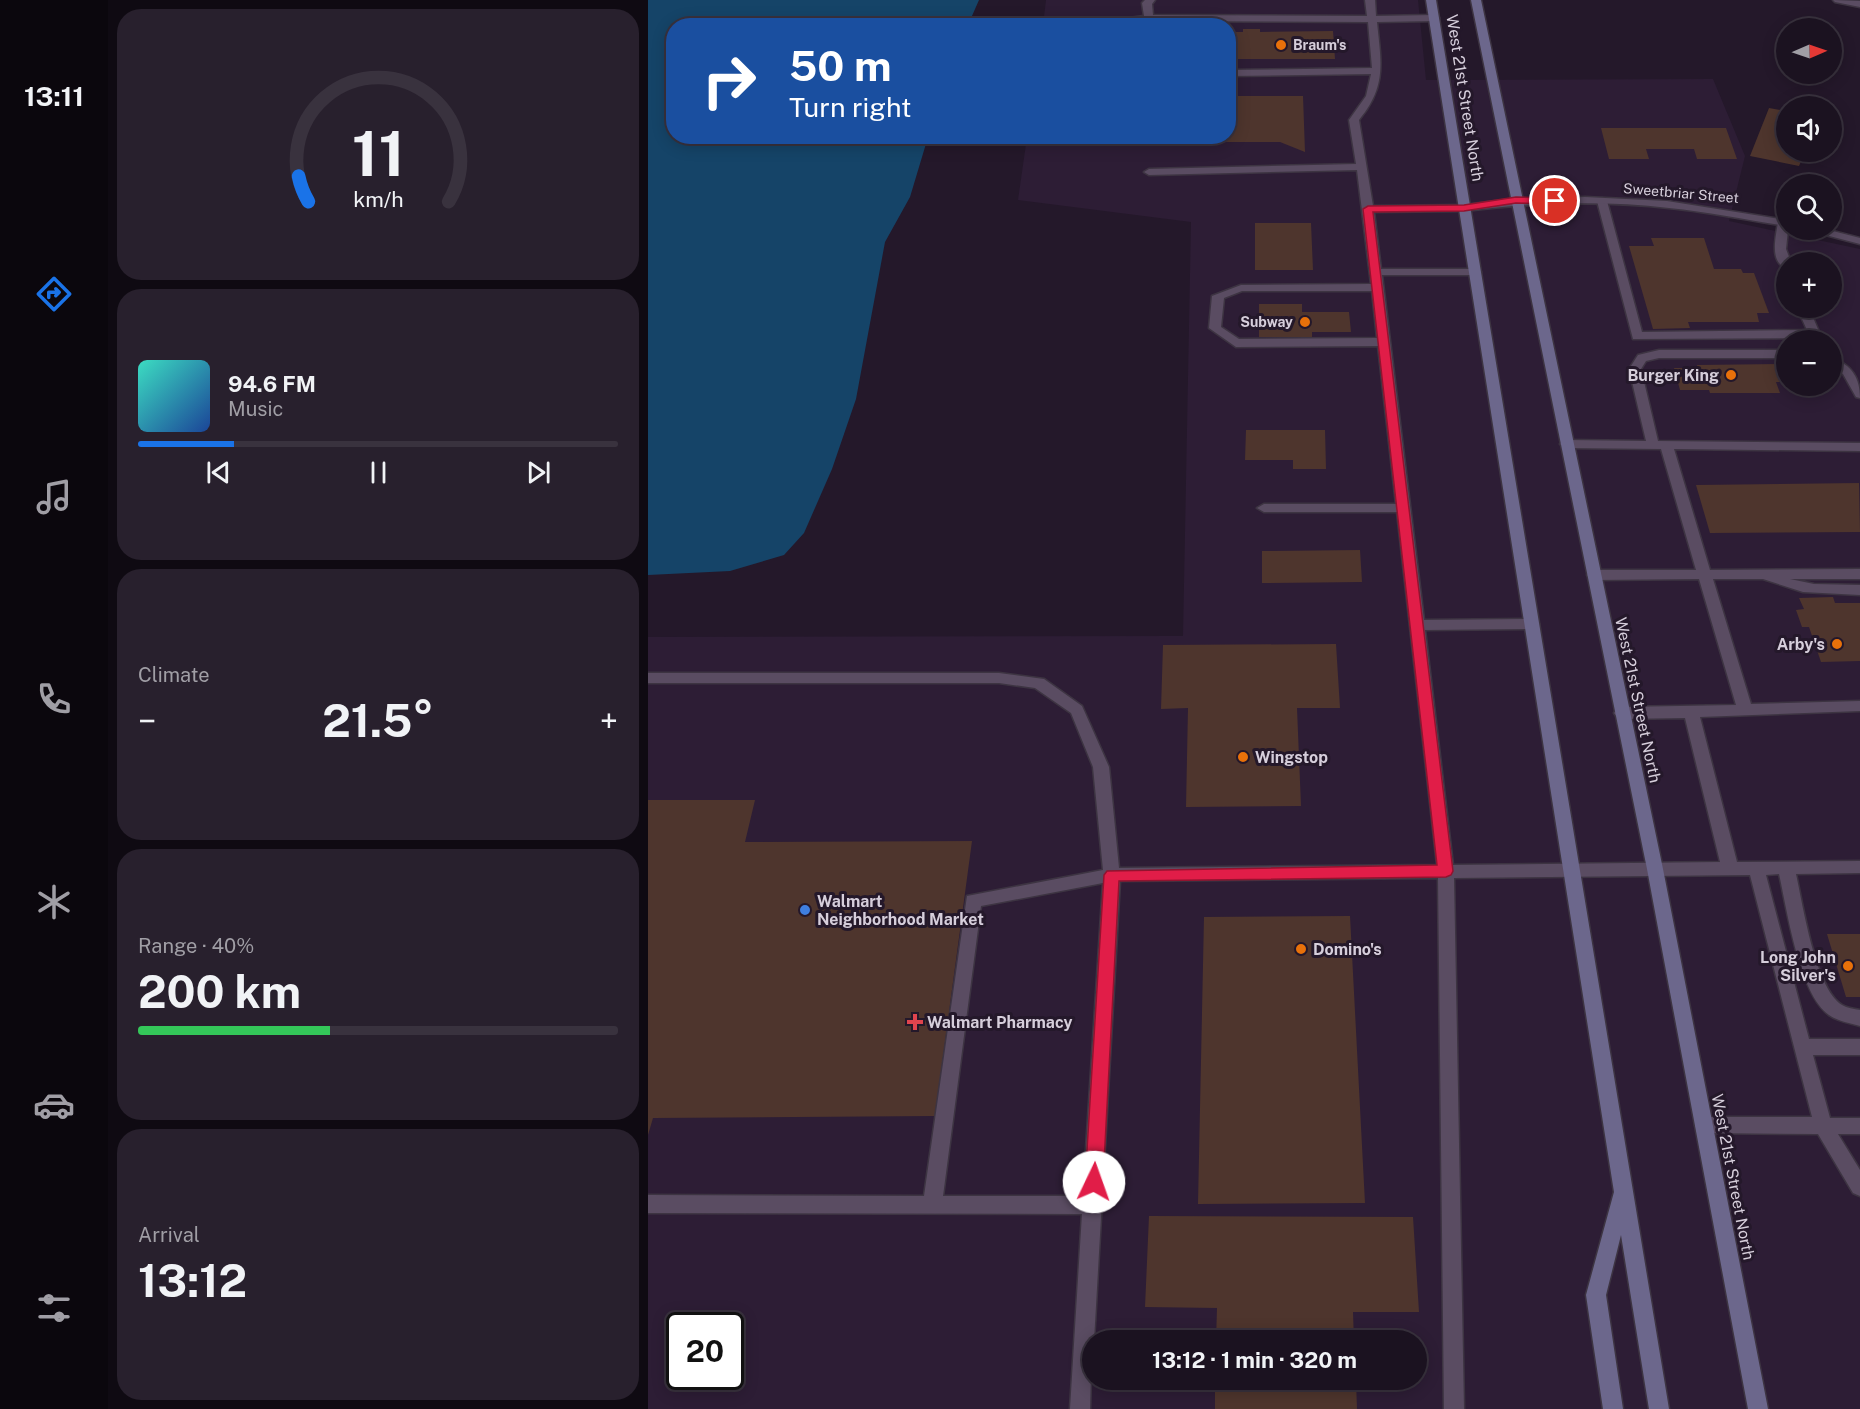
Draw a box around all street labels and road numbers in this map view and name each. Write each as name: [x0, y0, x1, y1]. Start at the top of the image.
street label: West 21st Street North: [1442, 13, 1488, 183]
street label: Sweetbriar Street: [1623, 180, 1739, 206]
street label: West 21st Street North: [1611, 616, 1665, 784]
street label: West 21st Street North: [1708, 1092, 1758, 1262]

